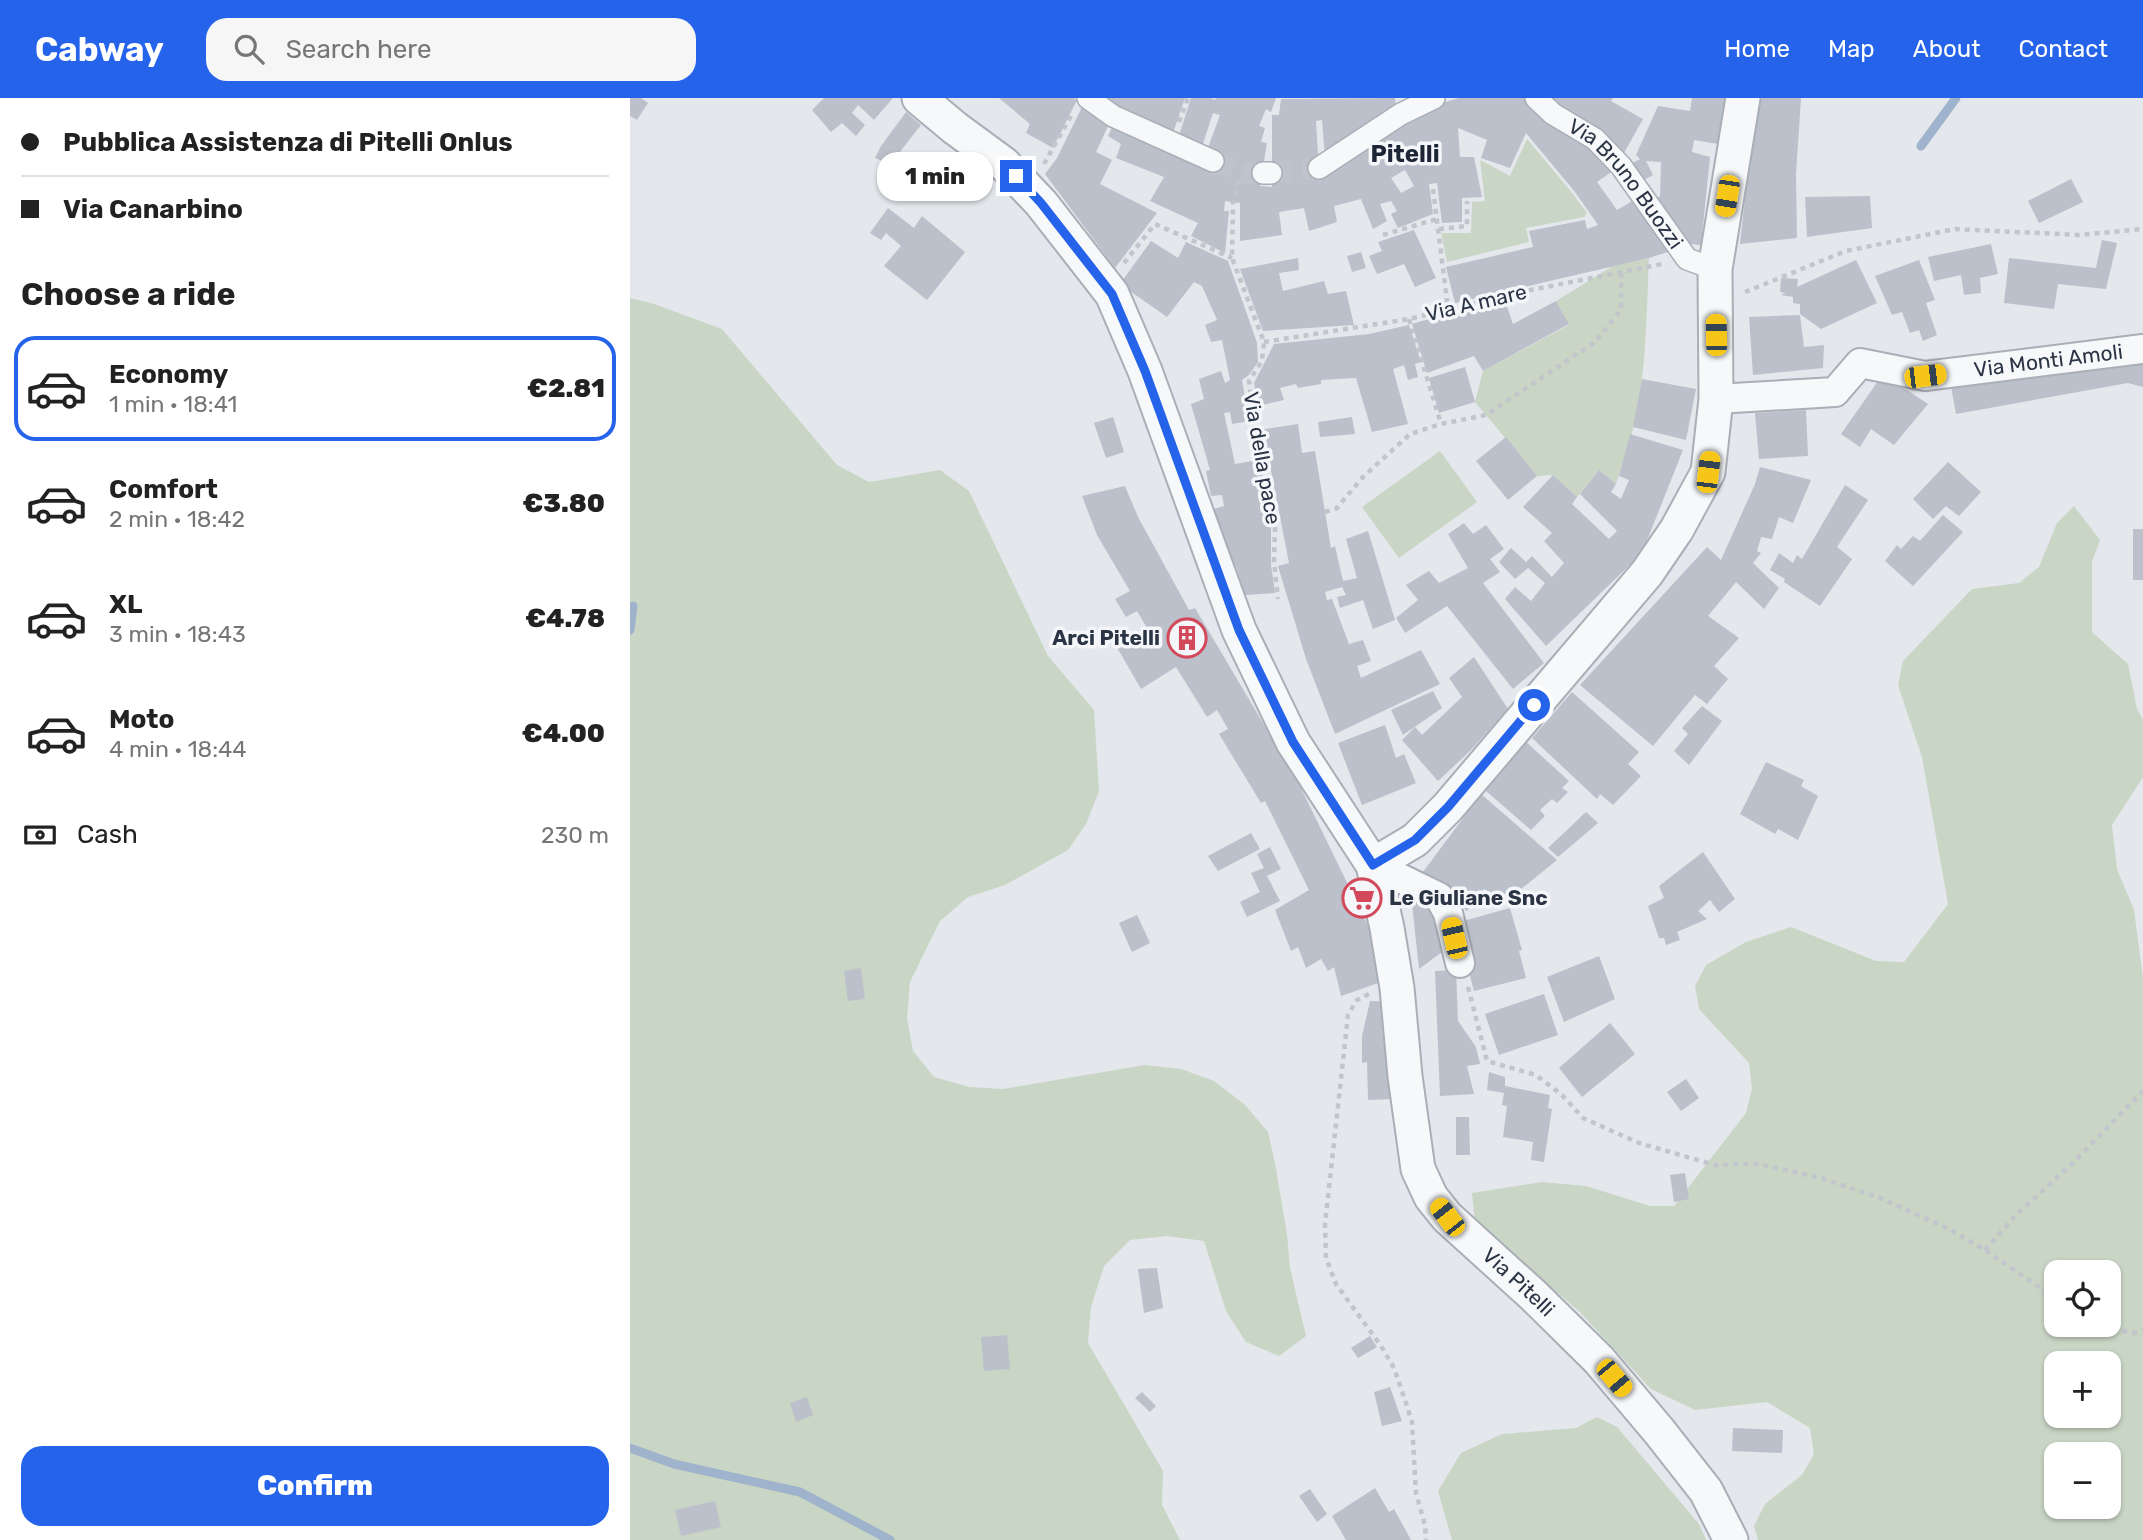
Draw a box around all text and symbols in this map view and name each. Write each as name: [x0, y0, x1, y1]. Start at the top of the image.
search box: [206, 18, 696, 81]
text: Cabway: [35, 30, 164, 69]
icon: search: [230, 30, 268, 68]
text: Search here: [286, 34, 432, 65]
text: Home: [1724, 35, 1790, 63]
text: Map: [1828, 35, 1875, 63]
text: About: [1913, 35, 1981, 63]
text: Contact: [2019, 35, 2108, 63]
street label: Via Bruno Buozzi: [1564, 113, 1689, 254]
text: Pubblica Assistenza di Pitelli Onlus: [63, 127, 513, 158]
district label: Pitelli: [1370, 140, 1440, 168]
callout: 1 min: [876, 152, 992, 200]
route end: [1000, 160, 1032, 192]
text: 1 min: [905, 162, 965, 190]
car: [1714, 174, 1741, 218]
text: Via Canarbino: [63, 194, 243, 225]
text: Choose a ride: [21, 275, 235, 313]
street label: Via A mare: [1423, 279, 1529, 326]
car: [1706, 314, 1727, 356]
street label: Via Monti Amoli: [1972, 339, 2124, 382]
icon: car: [25, 357, 88, 420]
text: Economy: [109, 359, 228, 390]
car: [1903, 363, 1948, 389]
text: €2.81: [527, 373, 605, 404]
text: 1 min · 18:41: [109, 390, 237, 418]
street label: Via della pace: [1239, 390, 1286, 526]
car: [1696, 450, 1721, 494]
icon: car: [25, 472, 88, 535]
text: Comfort: [109, 474, 218, 505]
text: €3.80: [522, 488, 605, 519]
text: 2 min · 18:42: [109, 505, 245, 533]
icon: car: [25, 587, 88, 650]
text: XL: [109, 589, 142, 620]
text: €4.78: [525, 603, 605, 634]
building icon: Arci Pitelli: [1166, 617, 1208, 659]
text: 3 min · 18:43: [109, 620, 246, 648]
place label: Arci Pitelli: [1052, 625, 1160, 650]
route start: [1518, 689, 1550, 721]
icon: car: [25, 702, 88, 765]
text: Moto: [109, 704, 174, 735]
text: €4.00: [522, 718, 605, 749]
text: 4 min · 18:44: [109, 735, 247, 763]
icon: cash: [21, 816, 59, 854]
text: Cash: [77, 819, 138, 850]
text: 230 m: [541, 821, 609, 849]
supermarket icon: Le Giuliane Snc: [1341, 877, 1383, 919]
place label: Le Giuliane Snc: [1389, 885, 1548, 910]
car: [1440, 915, 1469, 961]
car: [1426, 1194, 1469, 1240]
street label: Via Pitelli: [1477, 1242, 1560, 1321]
map controls: [2044, 1260, 2121, 1519]
button: locate: [2044, 1260, 2121, 1337]
button: +: [2044, 1351, 2121, 1428]
car: [1593, 1355, 1636, 1401]
button: −: [2044, 1442, 2121, 1519]
button: Confirm: [21, 1446, 609, 1526]

